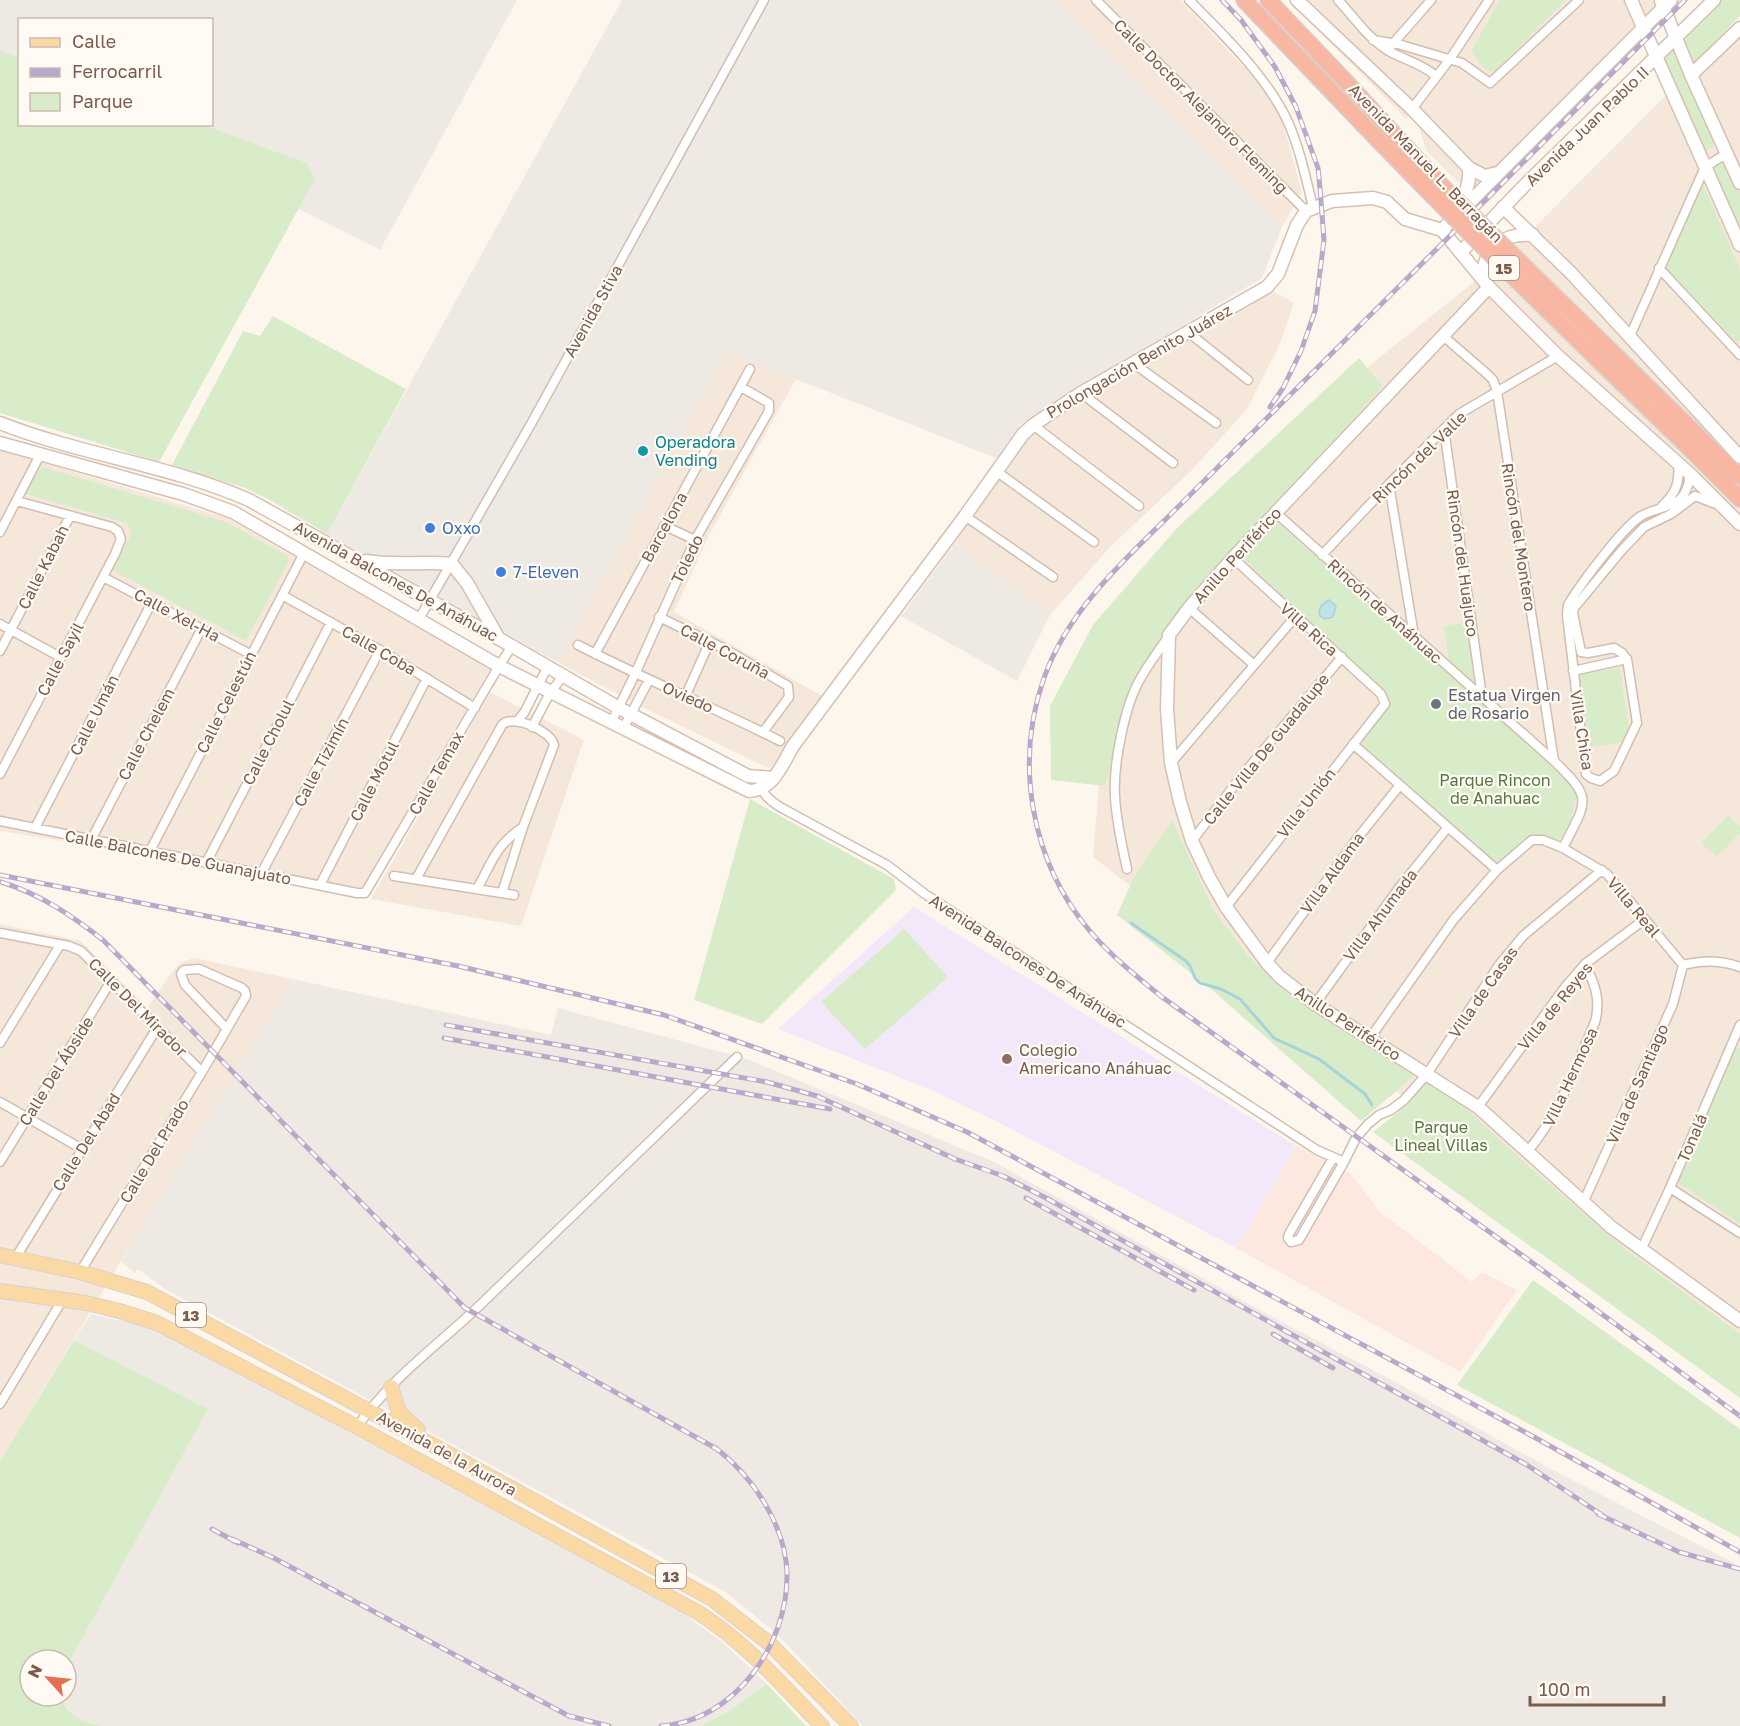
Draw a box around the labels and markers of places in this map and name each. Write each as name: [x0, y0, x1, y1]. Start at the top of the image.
place label: Operadora Vending: [655, 432, 736, 470]
marker: Operadora Vending: [636, 444, 650, 458]
place label: Oxxo: [442, 518, 481, 538]
marker: Oxxo: [423, 521, 437, 535]
place label: 7-Eleven: [513, 562, 579, 582]
marker: 7-Eleven: [494, 565, 508, 579]
place label: Estatua Virgen de Rosario: [1448, 685, 1561, 723]
marker: Estatua Virgen de Rosario: [1429, 697, 1443, 711]
place label: Colegio Americano Anáhuac: [1019, 1040, 1172, 1078]
marker: Colegio Americano Anáhuac: [1000, 1052, 1014, 1066]

